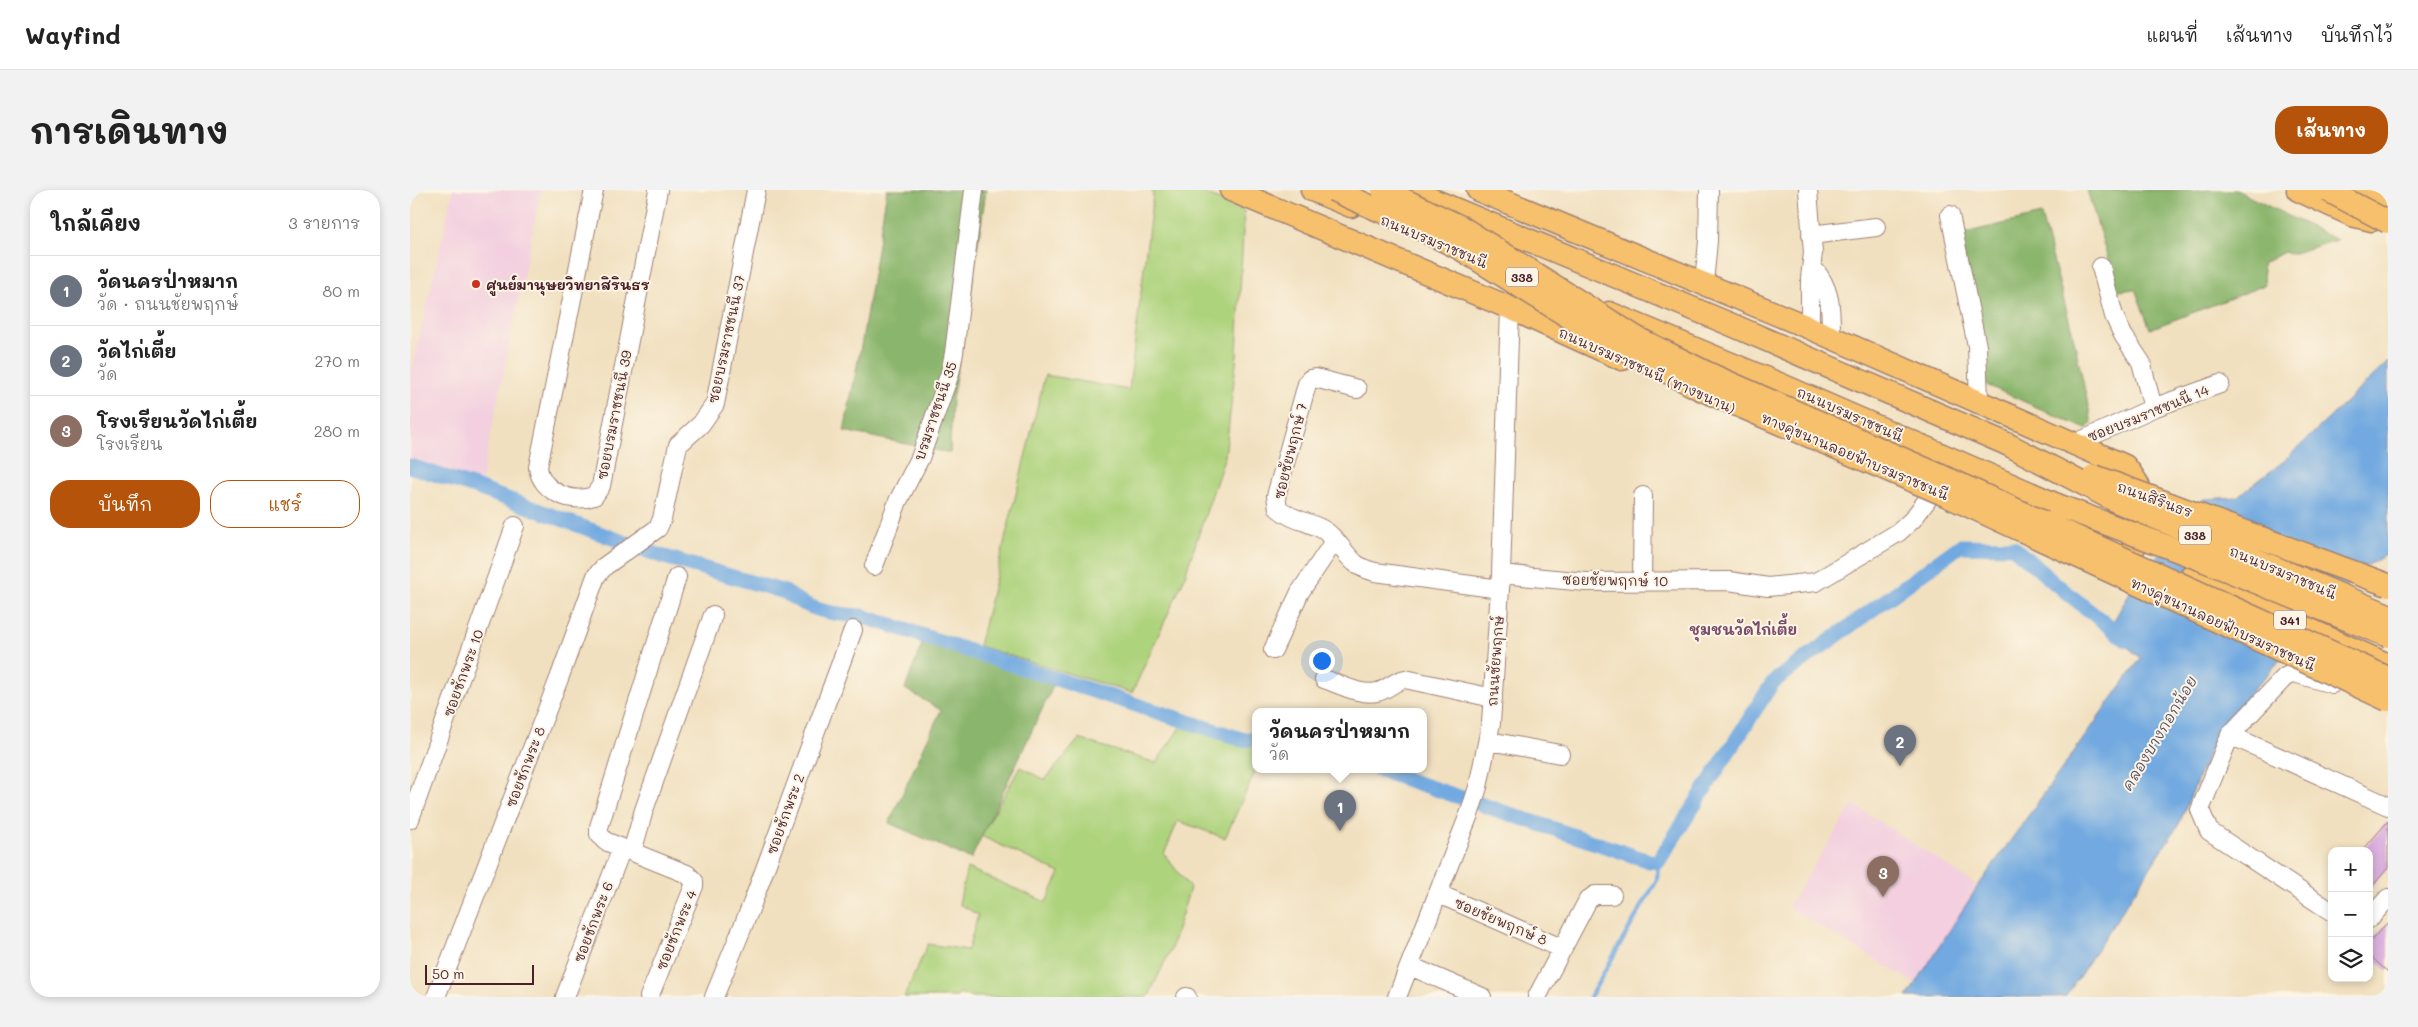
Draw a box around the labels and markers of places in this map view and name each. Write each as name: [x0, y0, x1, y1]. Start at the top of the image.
place label: ศูนย์มานุษยวิทยาสิรินธร: [486, 275, 650, 297]
marker: ศูนย์มานุษยวิทยาสิรินธร: [470, 278, 482, 290]
pin: 2: [1884, 725, 1916, 766]
pin: 1: [1324, 790, 1356, 831]
pin: 3: [1867, 856, 1899, 897]

